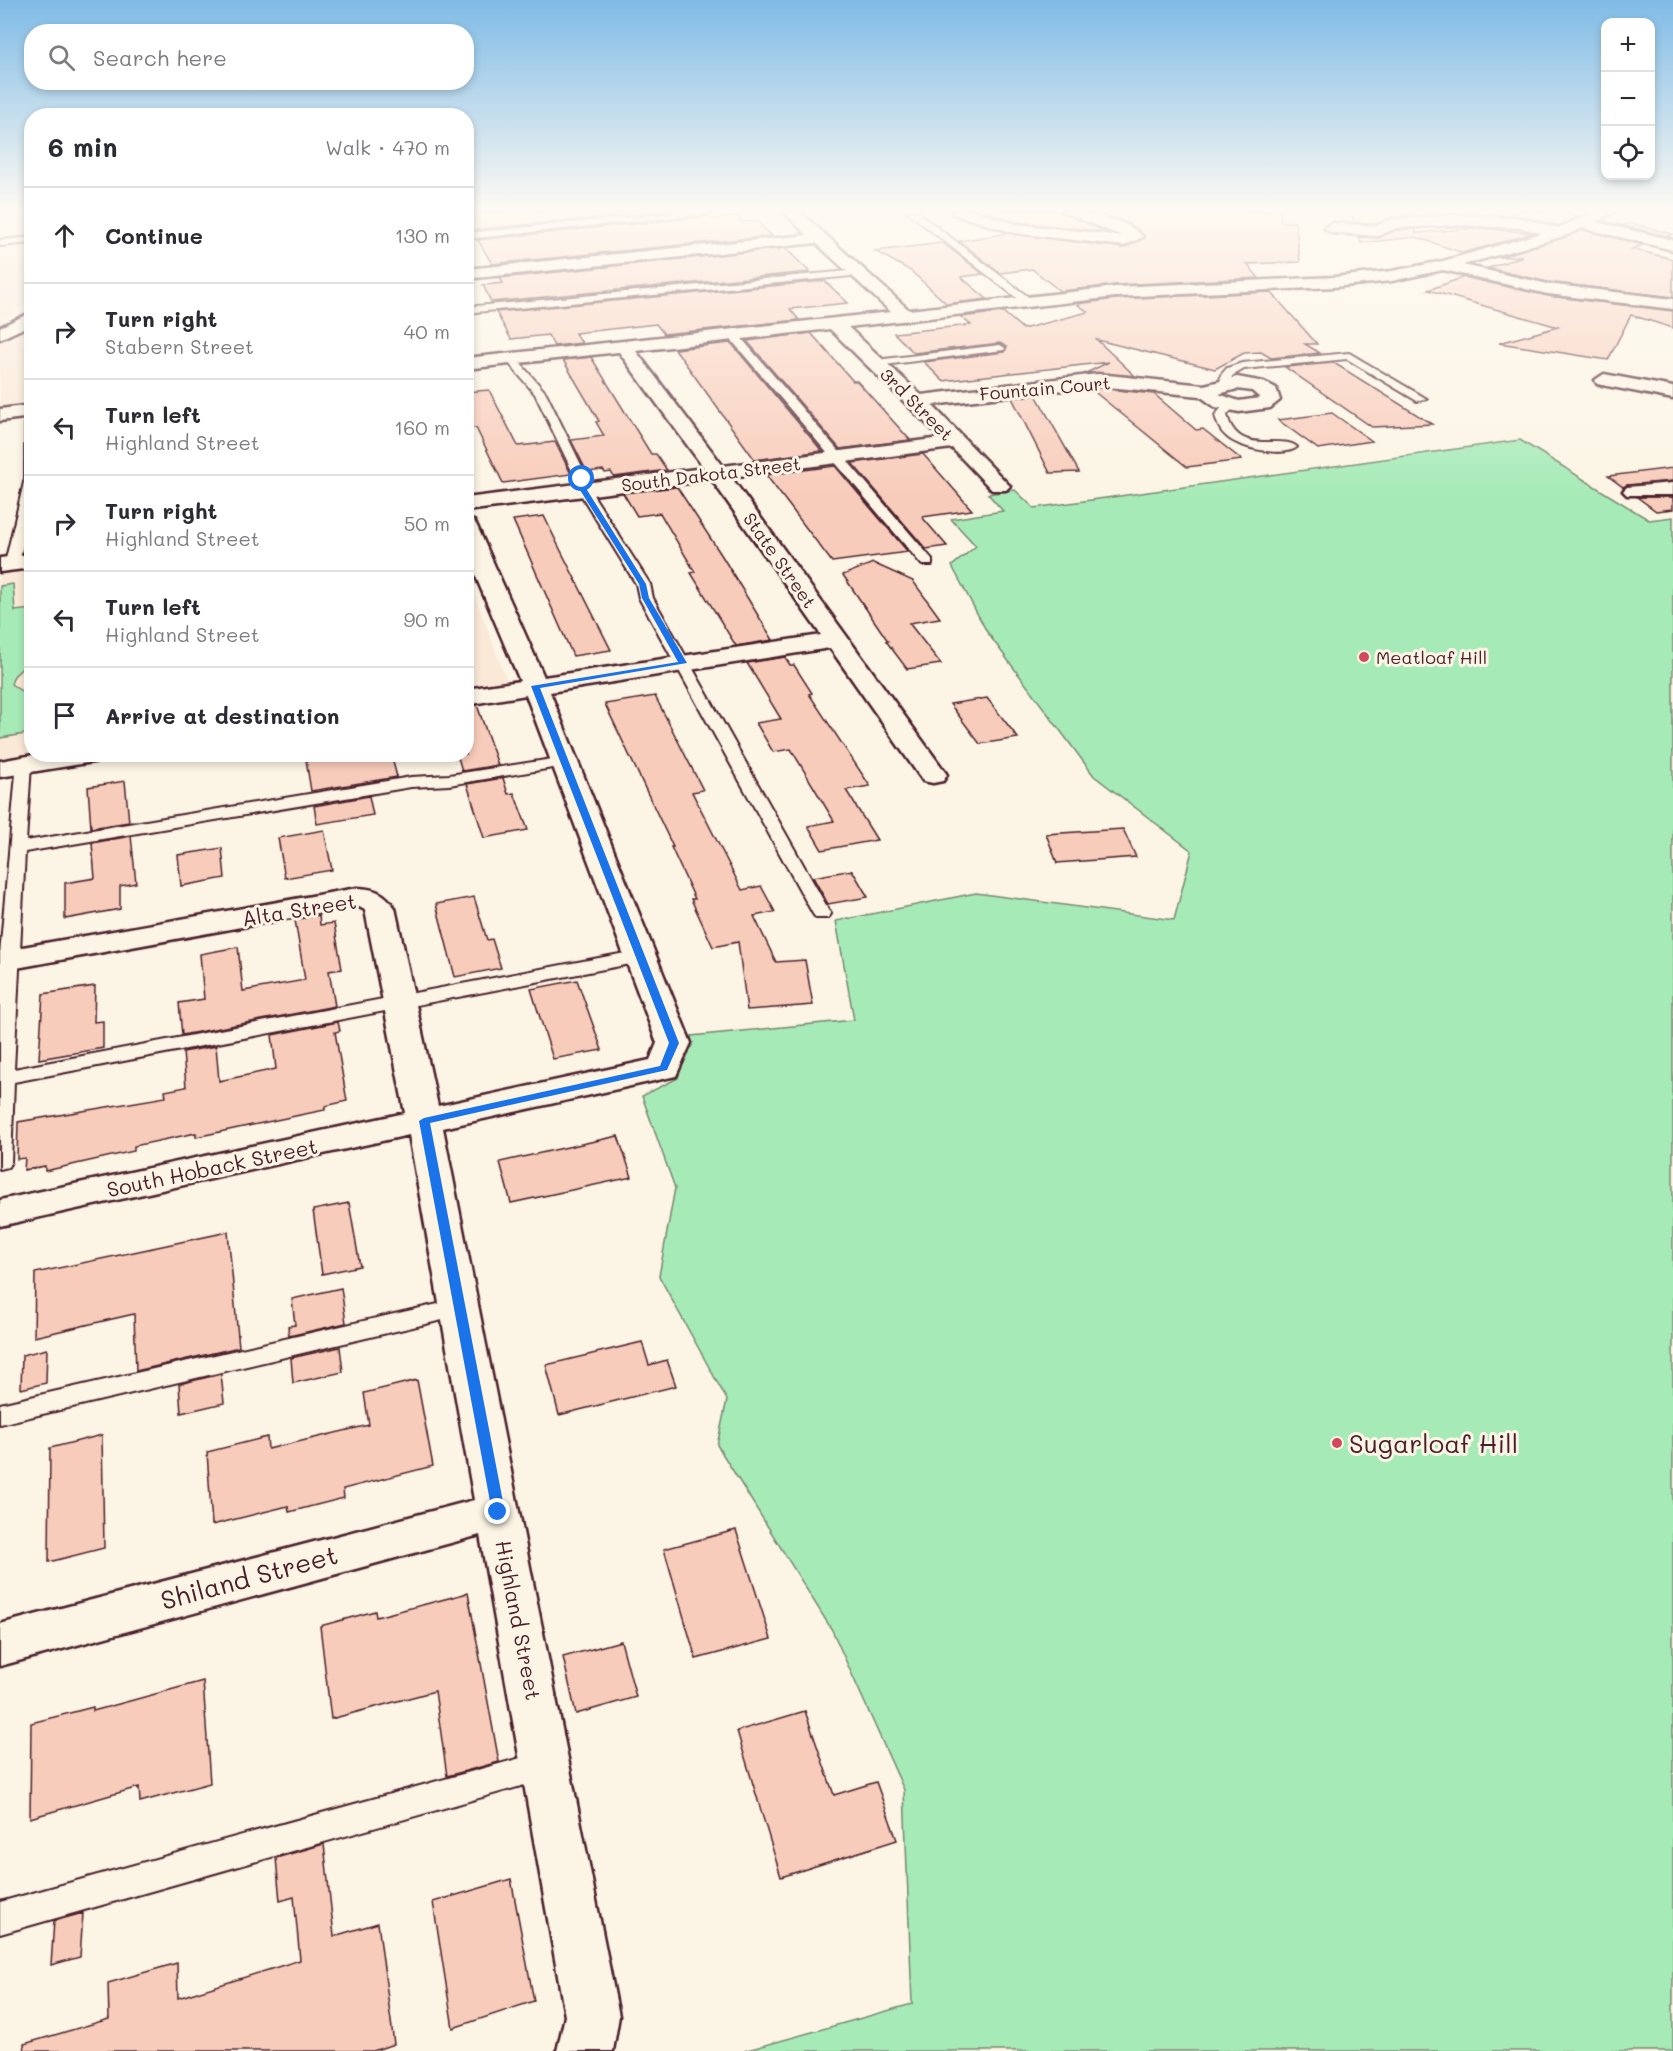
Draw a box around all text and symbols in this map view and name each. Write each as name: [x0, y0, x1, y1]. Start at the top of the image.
map controls: [1601, 18, 1655, 180]
button: +: [1601, 18, 1655, 72]
search box: [24, 24, 474, 90]
icon: search: [45, 41, 78, 74]
text: Search here: [93, 43, 227, 72]
button: −: [1601, 72, 1655, 126]
button: locate: [1601, 126, 1655, 180]
text: 6 min: [48, 130, 117, 164]
text: Walk · 470 m: [325, 134, 450, 160]
icon: ahead: [48, 219, 81, 252]
text: Continue: [105, 221, 203, 250]
text: 130 m: [395, 222, 450, 248]
text: Turn right: [105, 304, 217, 333]
icon: right: [48, 315, 81, 348]
text: 40 m: [404, 318, 450, 344]
text: Stabern Street: [105, 333, 254, 359]
street label: 3rd Street: [875, 362, 959, 446]
street label: Fountain Court: [979, 370, 1111, 406]
text: Turn left: [105, 400, 201, 429]
icon: left: [48, 411, 81, 444]
text: 160 m: [394, 414, 450, 440]
text: Highland Street: [105, 429, 260, 455]
street label: South Dakota Street: [620, 451, 802, 497]
route start: [568, 465, 594, 491]
text: Turn right: [105, 496, 217, 525]
icon: right: [48, 507, 81, 540]
street label: State Street: [738, 507, 822, 613]
text: 50 m: [404, 510, 450, 536]
text: Highland Street: [105, 525, 260, 551]
text: Turn left: [105, 592, 201, 621]
icon: left: [48, 603, 81, 636]
text: 90 m: [404, 606, 450, 632]
text: Highland Street: [105, 621, 260, 647]
place label: Meatloaf Hill: [1376, 645, 1487, 669]
marker: Meatloaf Hill: [1357, 650, 1371, 664]
icon: arrive: [48, 699, 81, 732]
text: Arrive at destination: [105, 701, 340, 730]
street label: Alta Street: [240, 887, 358, 931]
street label: South Hoback Street: [104, 1131, 320, 1203]
place label: Sugarloaf Hill: [1349, 1426, 1518, 1460]
marker: Sugarloaf Hill: [1330, 1436, 1344, 1450]
route end: [484, 1498, 510, 1524]
street label: Shiland Street: [157, 1537, 341, 1617]
street label: Highland Street: [490, 1538, 548, 1702]

